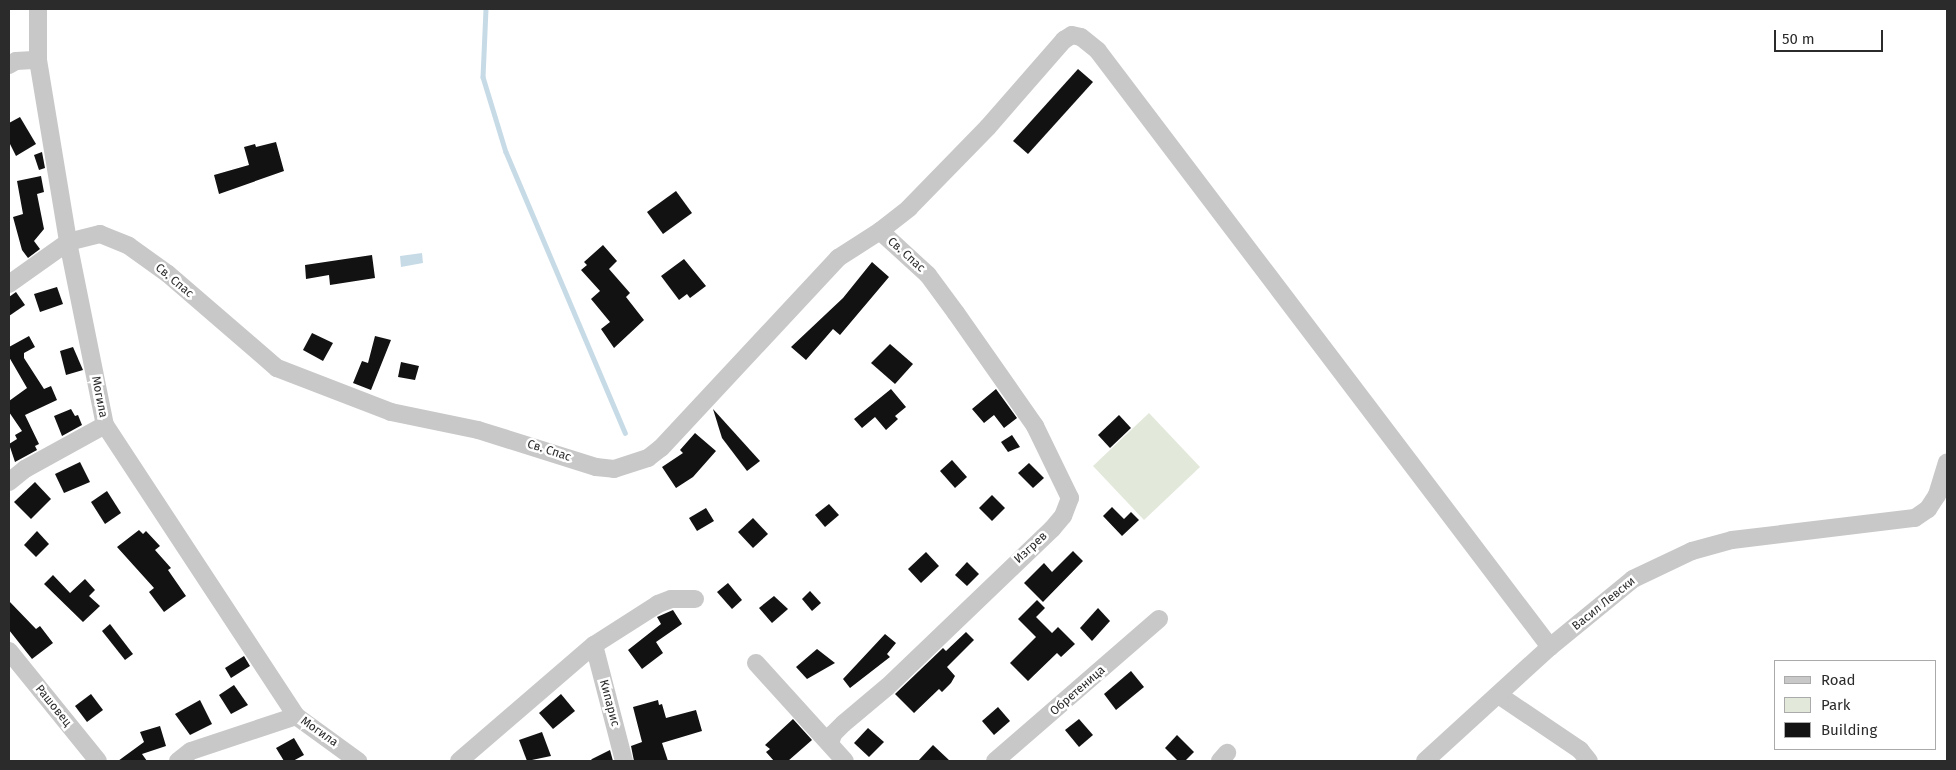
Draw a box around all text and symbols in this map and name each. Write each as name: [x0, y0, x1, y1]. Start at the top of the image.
scale bar: [1776, 20, 1885, 52]
text: 50 m: [1782, 30, 1815, 48]
street label: Св. Спас: [884, 235, 928, 275]
street label: Св. Спас: [152, 261, 196, 301]
street label: Могила: [88, 375, 110, 419]
street label: Св. Спас: [525, 437, 573, 465]
street label: Изгрев: [1012, 529, 1050, 567]
street label: Васил Левски: [1569, 574, 1639, 634]
legend: [1774, 660, 1936, 750]
street label: Обретеница: [1048, 663, 1108, 719]
text: Road: [1821, 671, 1856, 689]
street label: Кипарис: [596, 678, 622, 728]
street label: Рашовец: [32, 682, 74, 730]
text: Park: [1821, 696, 1851, 714]
street label: Могила: [298, 714, 340, 750]
text: Building: [1821, 721, 1877, 739]

